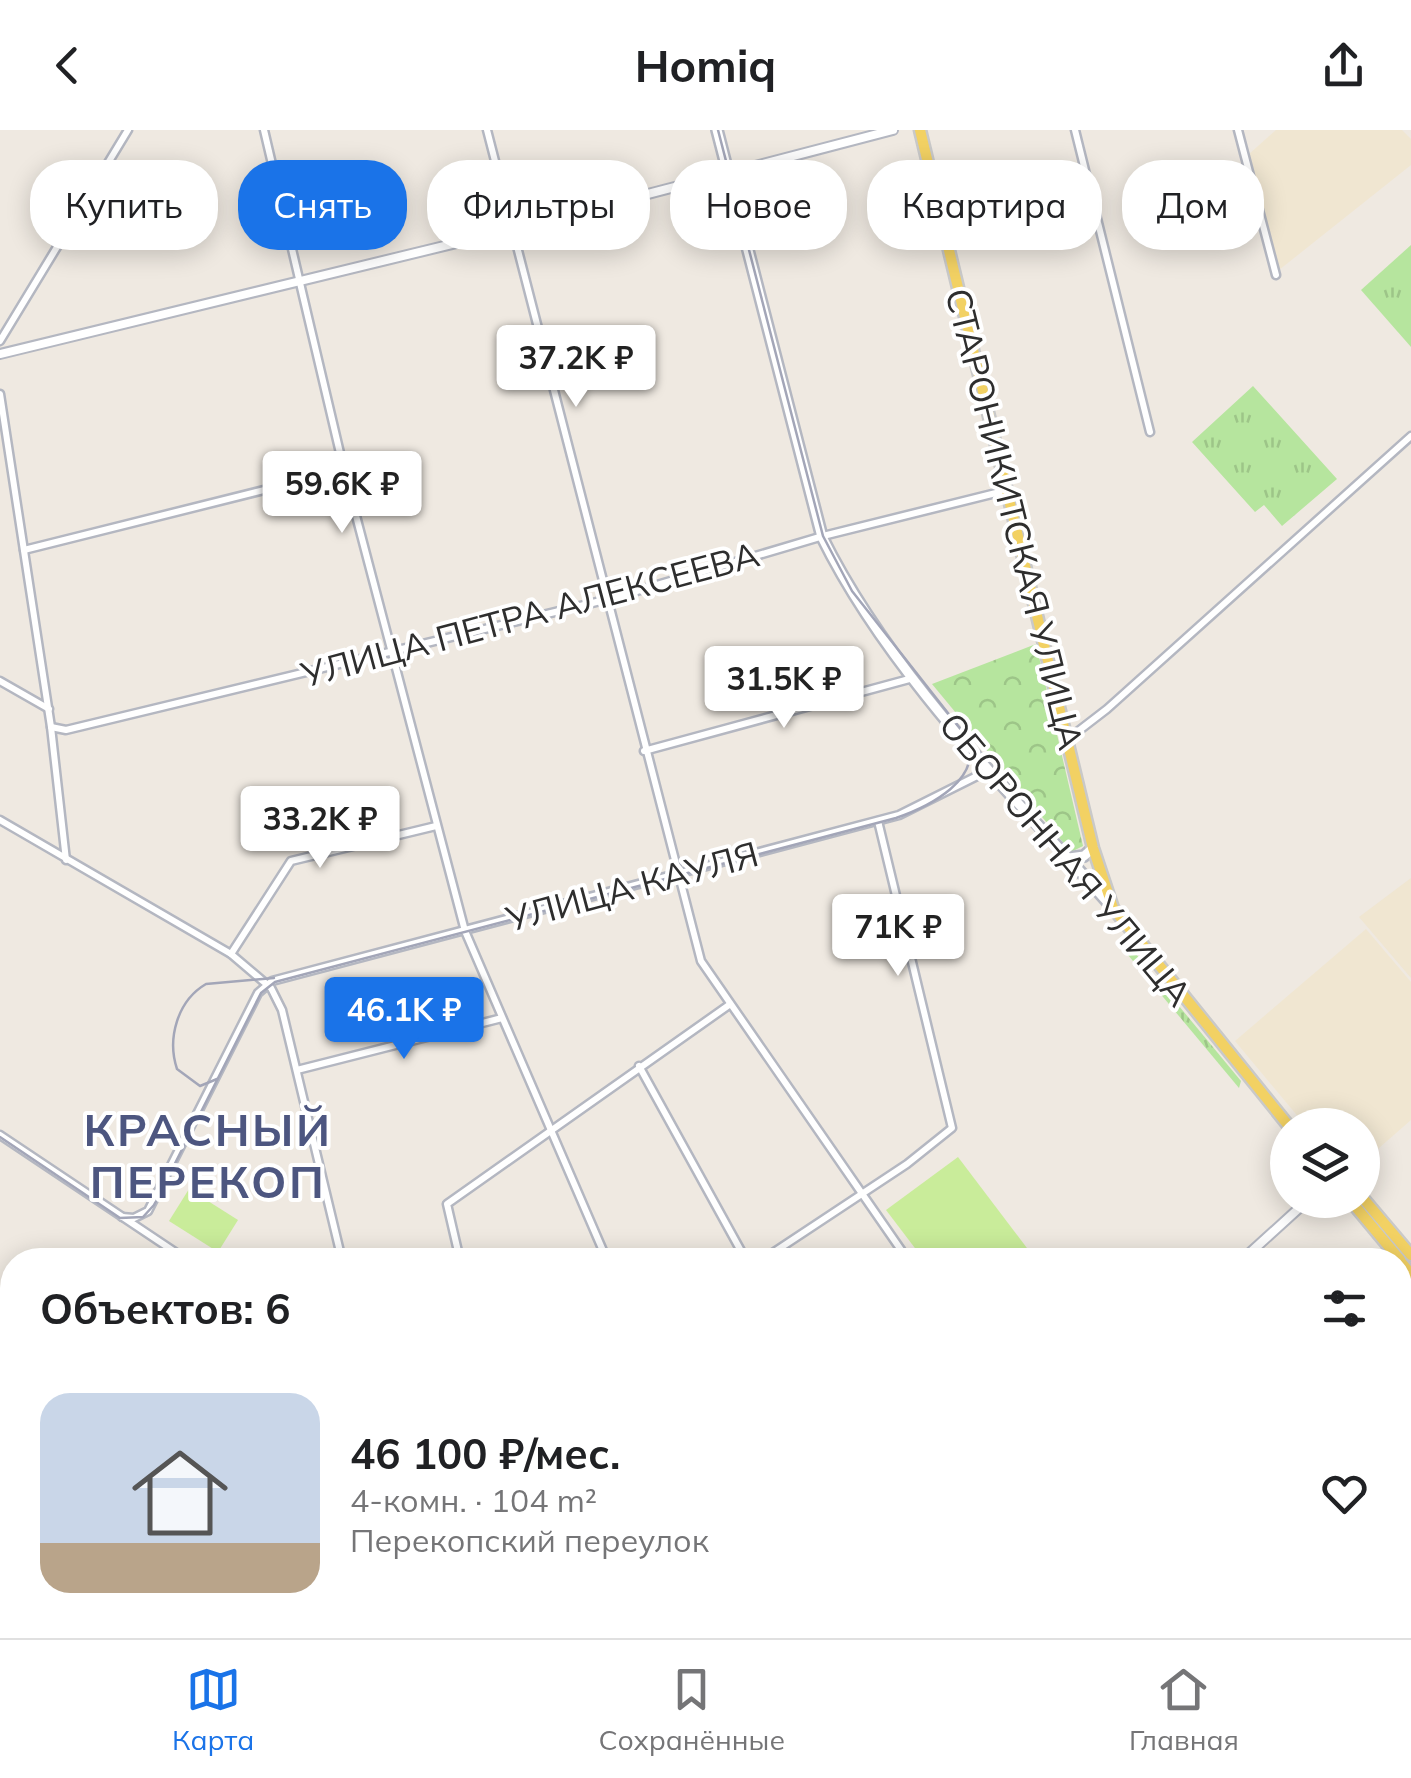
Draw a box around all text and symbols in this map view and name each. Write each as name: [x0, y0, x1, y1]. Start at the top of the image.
text: Homiq: [635, 37, 776, 93]
icon: back: [40, 38, 95, 93]
icon: share: [1316, 38, 1371, 93]
chip: Купить: [30, 160, 218, 250]
chip: Снять: [238, 160, 407, 250]
chip: Фильтры: [427, 160, 650, 250]
chip: Новое: [670, 160, 847, 250]
chip: Квартира: [867, 160, 1102, 250]
chip: Дом: [1122, 160, 1264, 250]
street label: СТАРОНИКИТСКАЯ УЛИЦА: [936, 284, 1094, 755]
pin: 37.2K ₽: [484, 325, 668, 410]
text: 37.2K ₽: [519, 337, 633, 377]
pin: 59.6K ₽: [250, 451, 434, 536]
text: 59.6K ₽: [285, 463, 399, 503]
street label: УЛИЦА ПЕТРА АЛЕКСЕЕВА: [295, 532, 764, 697]
pin: 31.5K ₽: [692, 646, 876, 731]
text: 31.5K ₽: [727, 658, 841, 698]
street label: ОБОРОННАЯ УЛИЦА: [930, 703, 1202, 1015]
pin: 33.2K ₽: [228, 786, 412, 871]
text: 33.2K ₽: [263, 798, 377, 838]
street label: УЛИЦА КАУЛЯ: [500, 831, 763, 941]
pin: 71K ₽: [828, 894, 968, 979]
text: 71K ₽: [854, 906, 942, 946]
pin: 46.1K ₽: [312, 977, 496, 1062]
text: 46.1K ₽: [347, 989, 461, 1029]
district label: КРАСНЫЙ ПЕРЕКОП: [84, 1101, 332, 1209]
map controls: [1270, 1108, 1380, 1218]
button: layers: [1270, 1108, 1380, 1218]
icon: filters: [1317, 1281, 1372, 1336]
text: Объектов: 6: [40, 1282, 290, 1335]
text: 46 100 ₽/мес.: [350, 1427, 620, 1480]
icon: home: [120, 1433, 240, 1553]
icon: heart: [1317, 1466, 1372, 1521]
text: 4-комн. · 104 m²: [350, 1480, 597, 1520]
text: Перекопский переулок: [350, 1520, 709, 1560]
tab: Карта: [172, 1662, 254, 1757]
tab: Сохранённые: [599, 1662, 785, 1757]
tab: Главная: [1129, 1662, 1239, 1757]

